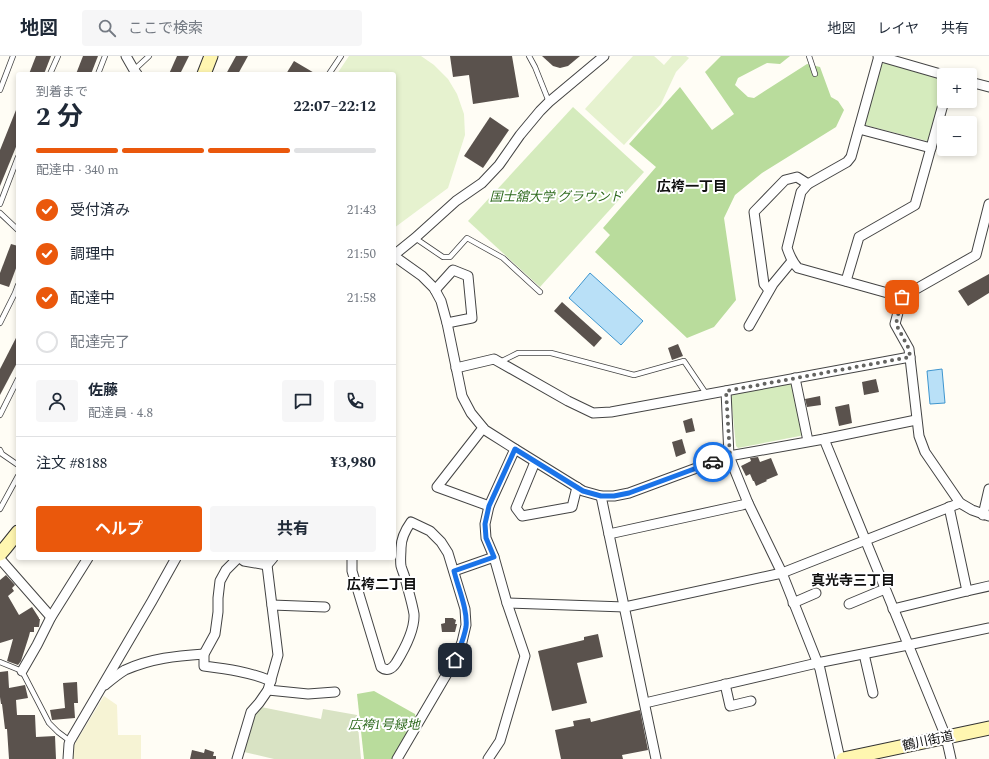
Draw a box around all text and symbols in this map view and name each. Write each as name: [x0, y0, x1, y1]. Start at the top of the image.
search box: [82, 10, 362, 46]
text: 地図: [20, 14, 58, 43]
icon: search: [96, 17, 118, 39]
text: ここで検索: [128, 17, 203, 40]
text: 地図: [827, 18, 855, 39]
text: レイヤ: [877, 18, 919, 39]
text: 共有: [941, 18, 969, 39]
map controls: [937, 68, 977, 156]
button: +: [937, 68, 977, 108]
text: 到着まで: [36, 82, 88, 102]
text: 22:07–22:12: [293, 95, 376, 118]
text: 2 分: [36, 97, 83, 137]
button: −: [937, 116, 977, 156]
text: 配達中 · 340 m: [36, 160, 119, 180]
district label: 広袴一丁目: [657, 176, 727, 197]
park label: 国士舘大学 グラウンド: [489, 187, 624, 207]
icon: check: [36, 199, 58, 221]
text: 受付済み: [70, 199, 130, 222]
text: 21:43: [347, 200, 376, 220]
icon: check: [36, 243, 58, 265]
text: 調理中: [70, 243, 115, 266]
text: 21:50: [347, 244, 376, 264]
pin: [885, 280, 919, 314]
icon: bag: [891, 286, 913, 308]
icon: check: [36, 287, 58, 309]
text: 配達中: [70, 287, 115, 310]
text: 21:58: [347, 288, 376, 308]
text: 配達完了: [70, 331, 130, 354]
text: 佐藤: [88, 379, 118, 402]
button: person: [36, 380, 78, 422]
button: chat: [282, 380, 324, 422]
button: phone: [334, 380, 376, 422]
text: 配達員 · 4.8: [88, 403, 153, 423]
courier: [693, 442, 733, 482]
text: ¥3,980: [330, 451, 376, 474]
icon: car: [702, 451, 724, 473]
text: 注文 #8188: [36, 452, 107, 475]
button: ヘルプ: [36, 506, 202, 552]
button: 共有: [210, 506, 376, 552]
district label: 真光寺三丁目: [811, 570, 895, 591]
district label: 広袴二丁目: [347, 574, 417, 595]
pin: [438, 643, 472, 677]
icon: home: [444, 649, 466, 671]
park label: 広袴1号緑地: [348, 715, 422, 735]
street label: 鶴川街道: [900, 726, 956, 756]

